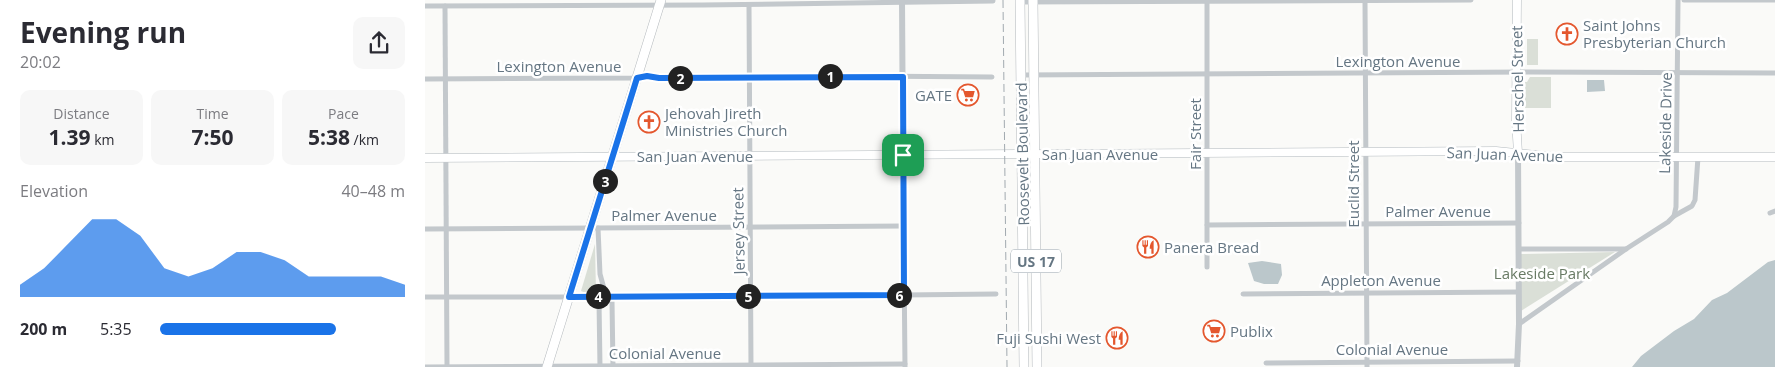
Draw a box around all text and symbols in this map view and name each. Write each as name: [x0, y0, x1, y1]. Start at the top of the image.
text: Evening run: [20, 13, 186, 51]
place label: Saint Johns Presbyterian Church: [1583, 15, 1726, 52]
button: share: [353, 17, 405, 69]
church icon: Saint Johns Presbyterian Church: [1555, 22, 1579, 46]
street label: Herschel Street: [1506, 25, 1528, 133]
text: 20:02: [20, 51, 61, 73]
street label: Lexington Avenue: [1336, 51, 1460, 71]
street label: Lexington Avenue: [497, 56, 621, 76]
pin: 1: [817, 64, 843, 88]
pin: 2: [667, 66, 693, 90]
text: 1: [826, 67, 835, 86]
text: 2: [676, 69, 685, 88]
street label: Lakeside Drive: [1654, 72, 1676, 174]
street label: Roosevelt Boulevard: [1011, 82, 1033, 226]
supermarket icon: GATE: [956, 83, 980, 107]
place label: GATE: [915, 85, 952, 105]
street label: Fair Street: [1185, 98, 1205, 170]
place label: Jehovah Jireth Ministries Church: [663, 103, 788, 140]
text: Distance: [53, 104, 110, 123]
text: Time: [196, 104, 229, 123]
text: Pace: [328, 104, 359, 123]
church icon: Jehovah Jireth Ministries Church: [637, 110, 661, 134]
text: 1.39: [49, 123, 91, 151]
text: 7:50: [191, 123, 234, 151]
text: 5:38: [308, 123, 350, 151]
text: km: [91, 130, 114, 149]
text: /km: [350, 130, 379, 149]
pin: [882, 134, 924, 176]
street label: Euclid Street: [1343, 140, 1363, 228]
icon: arrive: [889, 141, 917, 169]
street label: San Juan Avenue: [1446, 142, 1564, 166]
street label: San Juan Avenue: [1042, 144, 1158, 164]
street label: San Juan Avenue: [637, 146, 753, 166]
pin: 3: [593, 168, 617, 194]
text: 3: [601, 172, 610, 191]
text: Elevation: [20, 180, 88, 202]
text: 40–48 m: [341, 180, 405, 202]
street label: Jersey Street: [727, 187, 749, 277]
street label: Palmer Avenue: [1385, 201, 1491, 221]
street label: Palmer Avenue: [611, 205, 717, 225]
restaurant icon: Panera Bread: [1136, 235, 1160, 259]
place label: Panera Bread: [1164, 237, 1259, 257]
road number: US 17: [1011, 250, 1061, 272]
park label: Lakeside Park: [1494, 263, 1590, 283]
street label: Appleton Avenue: [1321, 270, 1441, 290]
pin: 6: [887, 282, 911, 308]
pin: 4: [585, 284, 611, 308]
pin: 5: [735, 284, 761, 308]
text: 6: [895, 286, 904, 305]
text: 4: [594, 287, 603, 306]
text: 5: [744, 287, 753, 306]
text: 200 m: [20, 318, 67, 340]
text: 5:35: [100, 318, 132, 340]
supermarket icon: Publix: [1202, 319, 1226, 343]
place label: Publix: [1230, 321, 1273, 341]
restaurant icon: Fuji Sushi West: [1105, 326, 1129, 350]
place label: Fuji Sushi West: [996, 328, 1101, 348]
street label: Colonial Avenue: [1336, 339, 1448, 359]
street label: Colonial Avenue: [609, 343, 721, 363]

